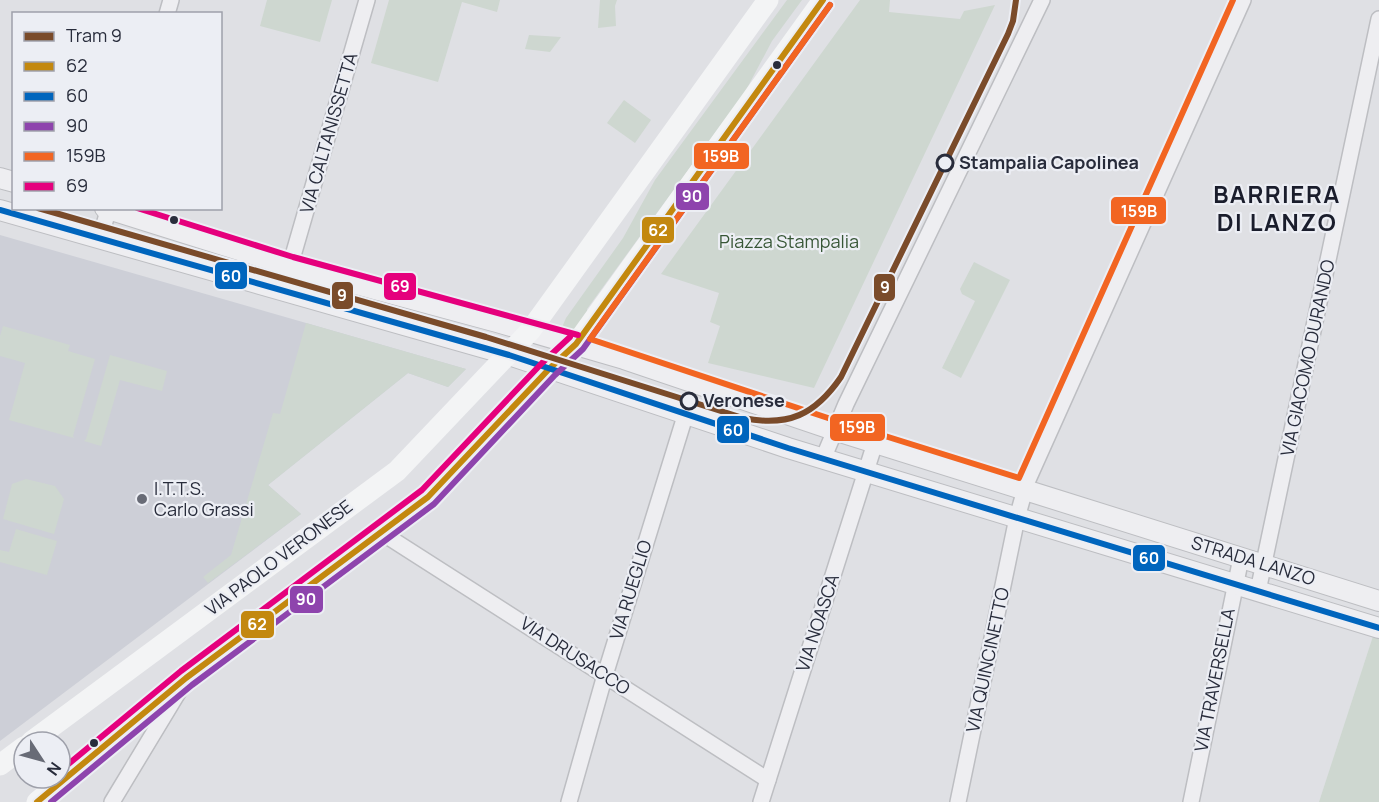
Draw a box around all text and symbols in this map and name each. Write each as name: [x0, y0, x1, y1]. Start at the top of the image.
legend: [12, 12, 222, 210]
text: Tram 9: [66, 23, 122, 47]
street label: VIA CALTANISSETTA: [294, 49, 363, 216]
text: 62: [66, 53, 87, 77]
unlabelled marker: [771, 59, 783, 71]
text: 60: [66, 83, 88, 107]
text: 90: [66, 113, 88, 137]
line badge: 159B: [693, 142, 750, 170]
text: 159B: [66, 143, 106, 167]
text: 159B: [703, 145, 739, 167]
place label: Stampalia Capolinea: [959, 150, 1139, 174]
marker: Stampalia Capolinea: [936, 154, 954, 172]
text: 69: [66, 173, 88, 197]
district label: BARRIERA DI LANZO: [1213, 177, 1341, 238]
line badge: 90: [675, 182, 710, 211]
text: 90: [682, 185, 702, 207]
line badge: 159B: [1110, 196, 1167, 225]
text: 159B: [1121, 200, 1157, 222]
unlabelled marker: [168, 214, 180, 226]
line badge: 62: [641, 216, 675, 244]
text: 62: [648, 219, 668, 241]
park label: Piazza Stampalia: [719, 229, 859, 253]
street label: VIA GIACOMO DURANDO: [1274, 257, 1340, 458]
line badge: 60: [214, 261, 248, 290]
text: 60: [221, 265, 241, 287]
line badge: 69: [383, 272, 417, 301]
line badge: 9: [873, 273, 896, 302]
text: 69: [390, 275, 410, 297]
text: 9: [880, 276, 890, 298]
line badge: 9: [331, 281, 354, 310]
text: 9: [337, 284, 347, 306]
place label: Veronese: [703, 388, 785, 412]
marker: Veronese: [680, 392, 698, 410]
line badge: 159B: [829, 413, 886, 442]
line badge: 60: [716, 415, 750, 444]
text: 159B: [839, 416, 875, 438]
text: 60: [723, 419, 743, 441]
place label: I.T.T.S. Carlo Grassi: [154, 476, 254, 521]
marker: I.T.T.S. Carlo Grassi: [135, 492, 149, 506]
street label: VIA PAOLO VERONESE: [200, 494, 357, 621]
street label: STRADA LANZO: [1188, 530, 1318, 590]
street label: VIA RUEGLIO: [604, 537, 657, 642]
line badge: 60: [1132, 544, 1166, 572]
text: 60: [1139, 547, 1159, 569]
street label: VIA NOASCA: [790, 570, 844, 674]
line badge: 90: [289, 585, 324, 614]
street label: VIA QUINCINETTO: [960, 585, 1014, 734]
text: 90: [296, 588, 316, 610]
street label: VIA TRAVERSELLA: [1188, 605, 1240, 754]
line badge: 62: [240, 610, 275, 639]
street label: VIA DRUSACCO: [516, 611, 635, 700]
text: 62: [247, 613, 267, 635]
north arrow: [12, 730, 72, 790]
unlabelled marker: [88, 737, 100, 749]
text: N: [42, 758, 66, 780]

